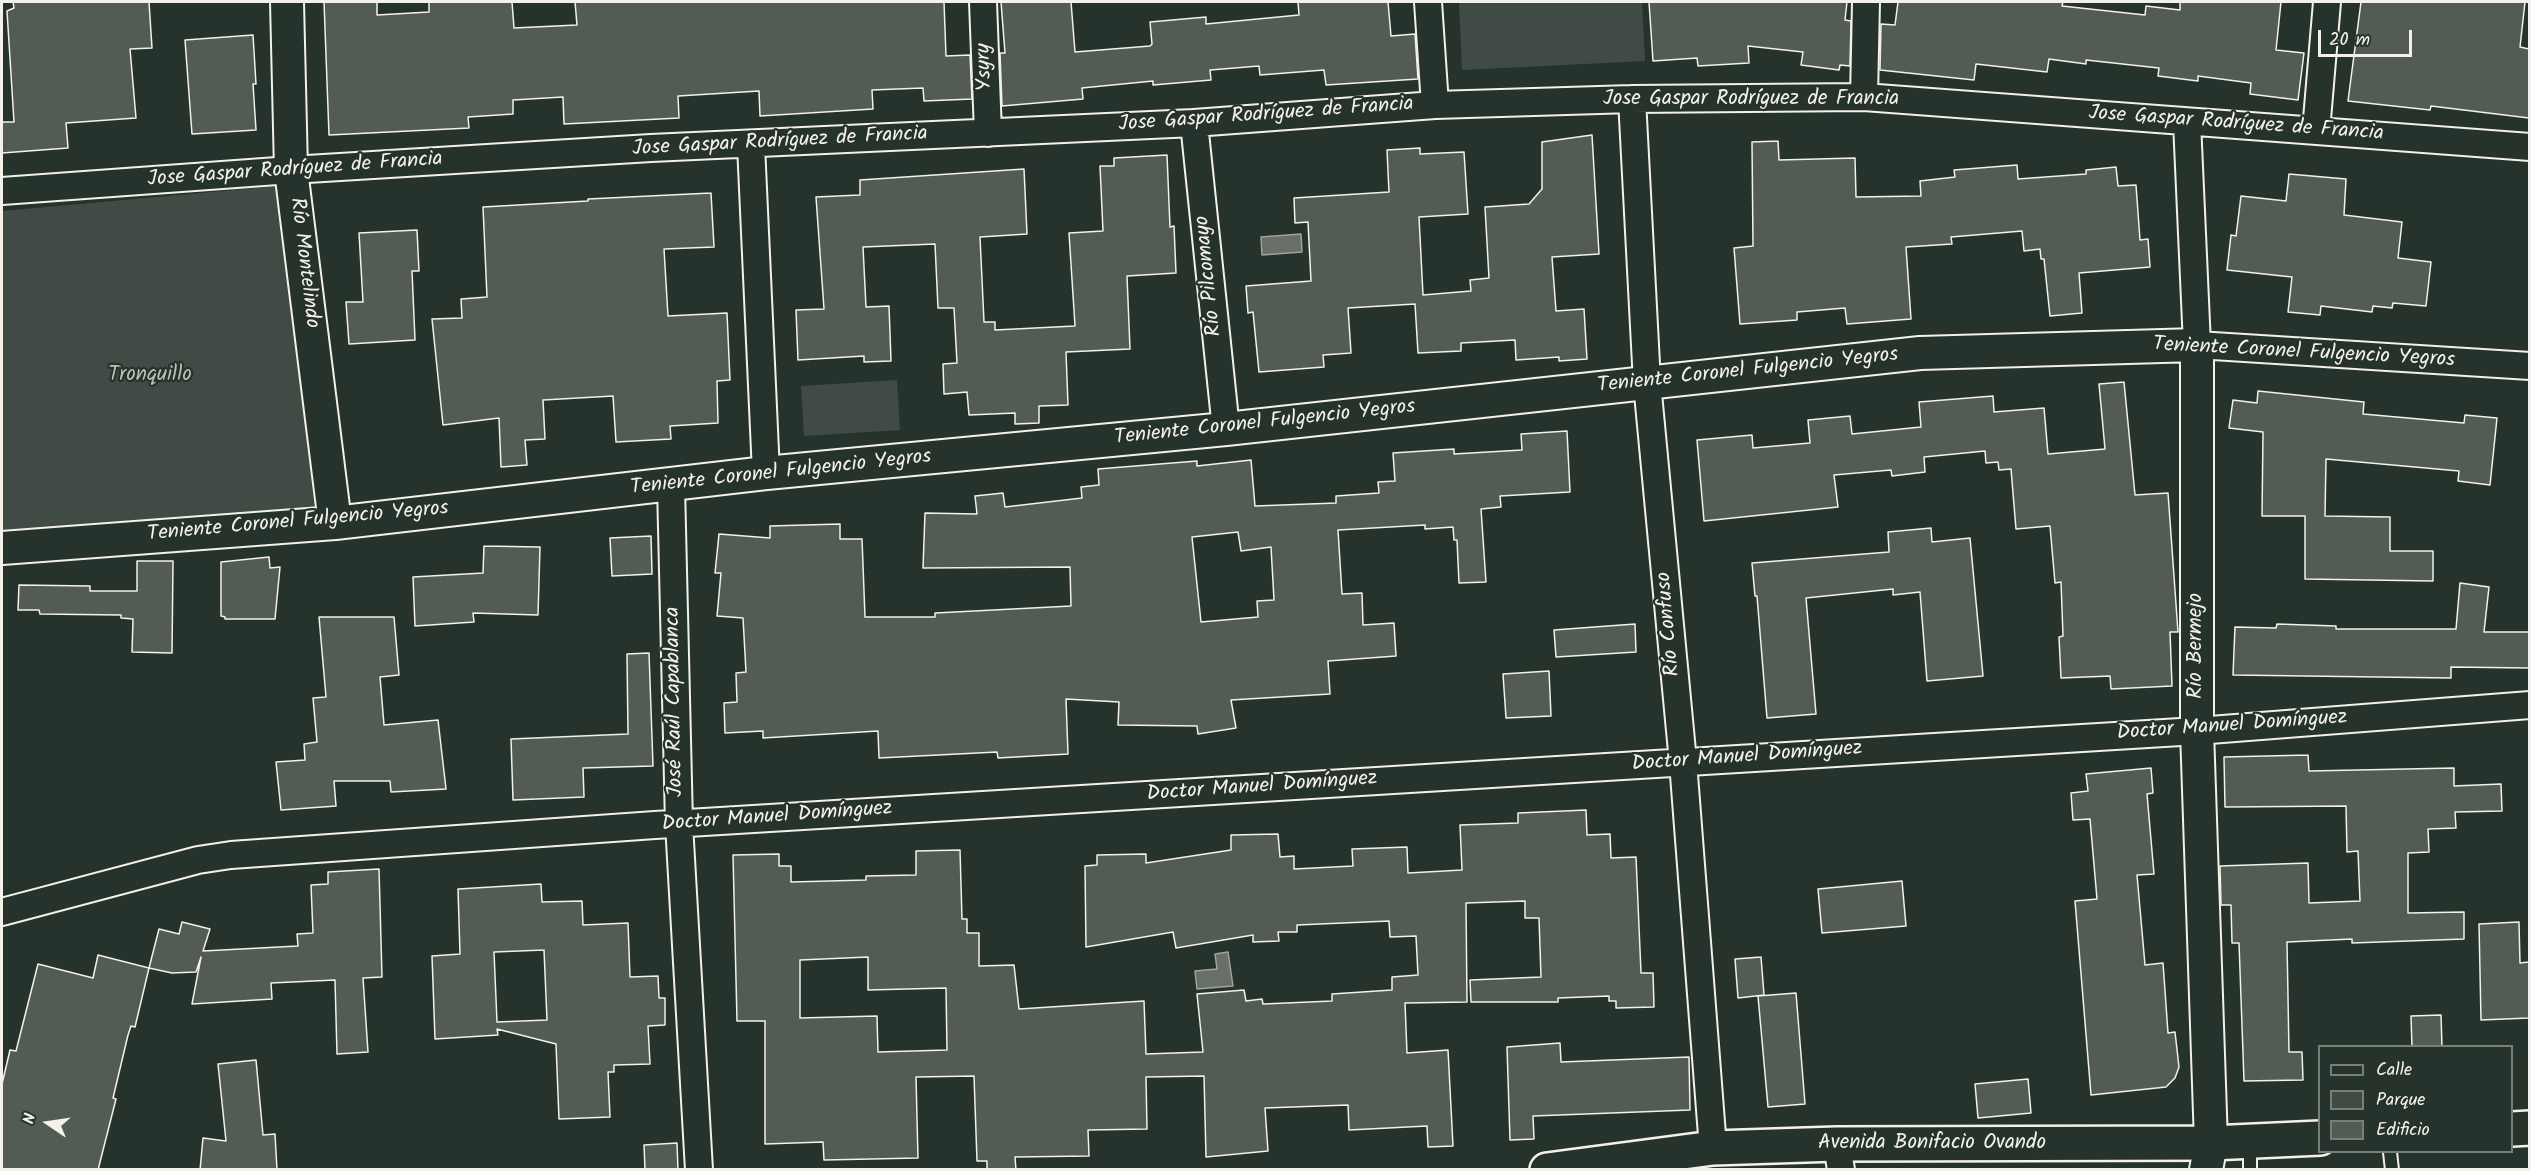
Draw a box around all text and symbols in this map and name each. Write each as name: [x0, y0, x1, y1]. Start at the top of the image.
scale bar: [2321, 18, 2416, 56]
text: 20 m: [2329, 26, 2370, 55]
street label: Ysyry: [973, 43, 999, 91]
street label: Jose Gaspar Rodríguez de Francia: [1603, 87, 1899, 113]
street label: Jose Gaspar Rodríguez de Francia: [1118, 93, 1414, 139]
street label: Jose Gaspar Rodríguez de Francia: [2088, 102, 2384, 148]
street label: Jose Gaspar Rodríguez de Francia: [632, 123, 928, 163]
street label: Jose Gaspar Rodríguez de Francia: [147, 148, 443, 194]
street label: Río Montelindo: [282, 196, 324, 330]
street label: Río Pilcomayo: [1191, 214, 1229, 338]
street label: Teniente Coronel Fulgencio Yegros: [2152, 334, 2456, 374]
street label: Teniente Coronel Fulgencio Yegros: [1596, 344, 1900, 400]
park label: Tronquillo: [108, 363, 192, 389]
street label: Teniente Coronel Fulgencio Yegros: [1113, 396, 1417, 452]
street label: Teniente Coronel Fulgencio Yegros: [629, 446, 933, 502]
street label: Teniente Coronel Fulgencio Yegros: [146, 497, 450, 549]
street label: Río Confuso: [1653, 571, 1687, 677]
street label: Río Bermejo: [2184, 593, 2210, 699]
street label: José Raúl Capablanca: [662, 607, 690, 797]
street label: Doctor Manuel Domínguez: [2116, 706, 2348, 748]
street label: Doctor Manuel Domínguez: [1631, 737, 1863, 779]
street label: Doctor Manuel Domínguez: [1146, 767, 1378, 809]
street label: Doctor Manuel Domínguez: [661, 797, 893, 839]
legend: [2318, 1045, 2513, 1153]
text: Calle: [2376, 1056, 2412, 1085]
text: Parque: [2376, 1086, 2425, 1115]
north arrow: [18, 1093, 78, 1153]
text: N: [17, 1111, 43, 1127]
text: Edificio: [2376, 1116, 2430, 1145]
street label: Avenida Bonifacio Ovando: [1818, 1131, 2046, 1157]

